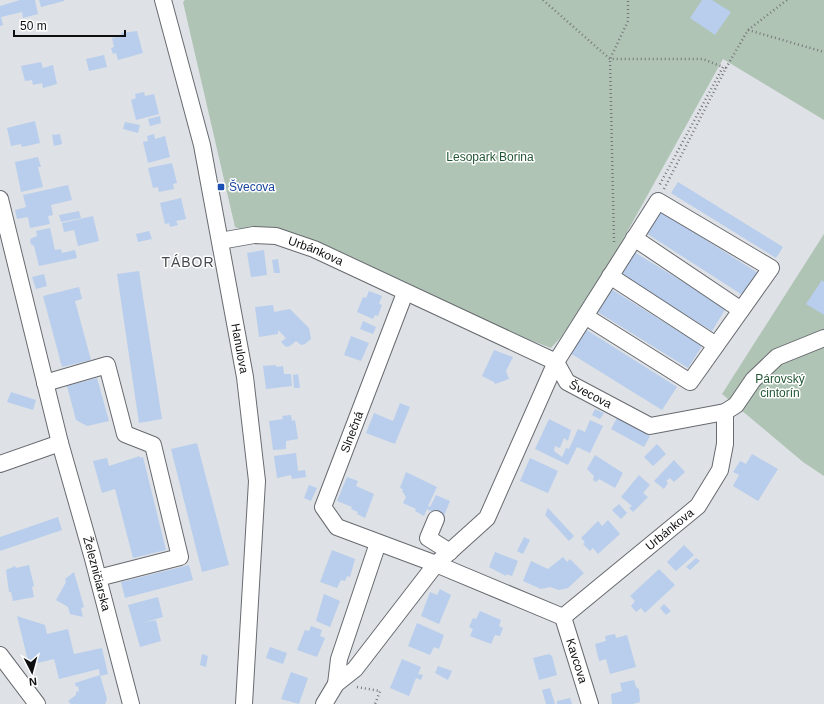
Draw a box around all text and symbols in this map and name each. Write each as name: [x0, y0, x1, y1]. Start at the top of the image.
scale bar: [14, 12, 125, 38]
text: 50 m: [20, 19, 47, 33]
park label: Lesopark Borina: [446, 150, 534, 164]
place label: Švecova: [229, 179, 275, 194]
marker: Švecova: [216, 182, 226, 192]
street label: Urbánkova: [286, 234, 346, 269]
district label: TÁBOR: [161, 254, 215, 270]
street label: Hanulova: [228, 322, 251, 375]
park label: Párovský cintorín: [755, 372, 805, 400]
street label: Švecova: [567, 376, 614, 411]
street label: Slnečná: [338, 409, 366, 455]
street label: Urbánkova: [643, 505, 697, 553]
street label: Železničiarska: [80, 534, 113, 613]
street label: Kavcova: [563, 637, 590, 685]
north arrow: [12, 652, 52, 692]
text: N: [28, 676, 38, 688]

